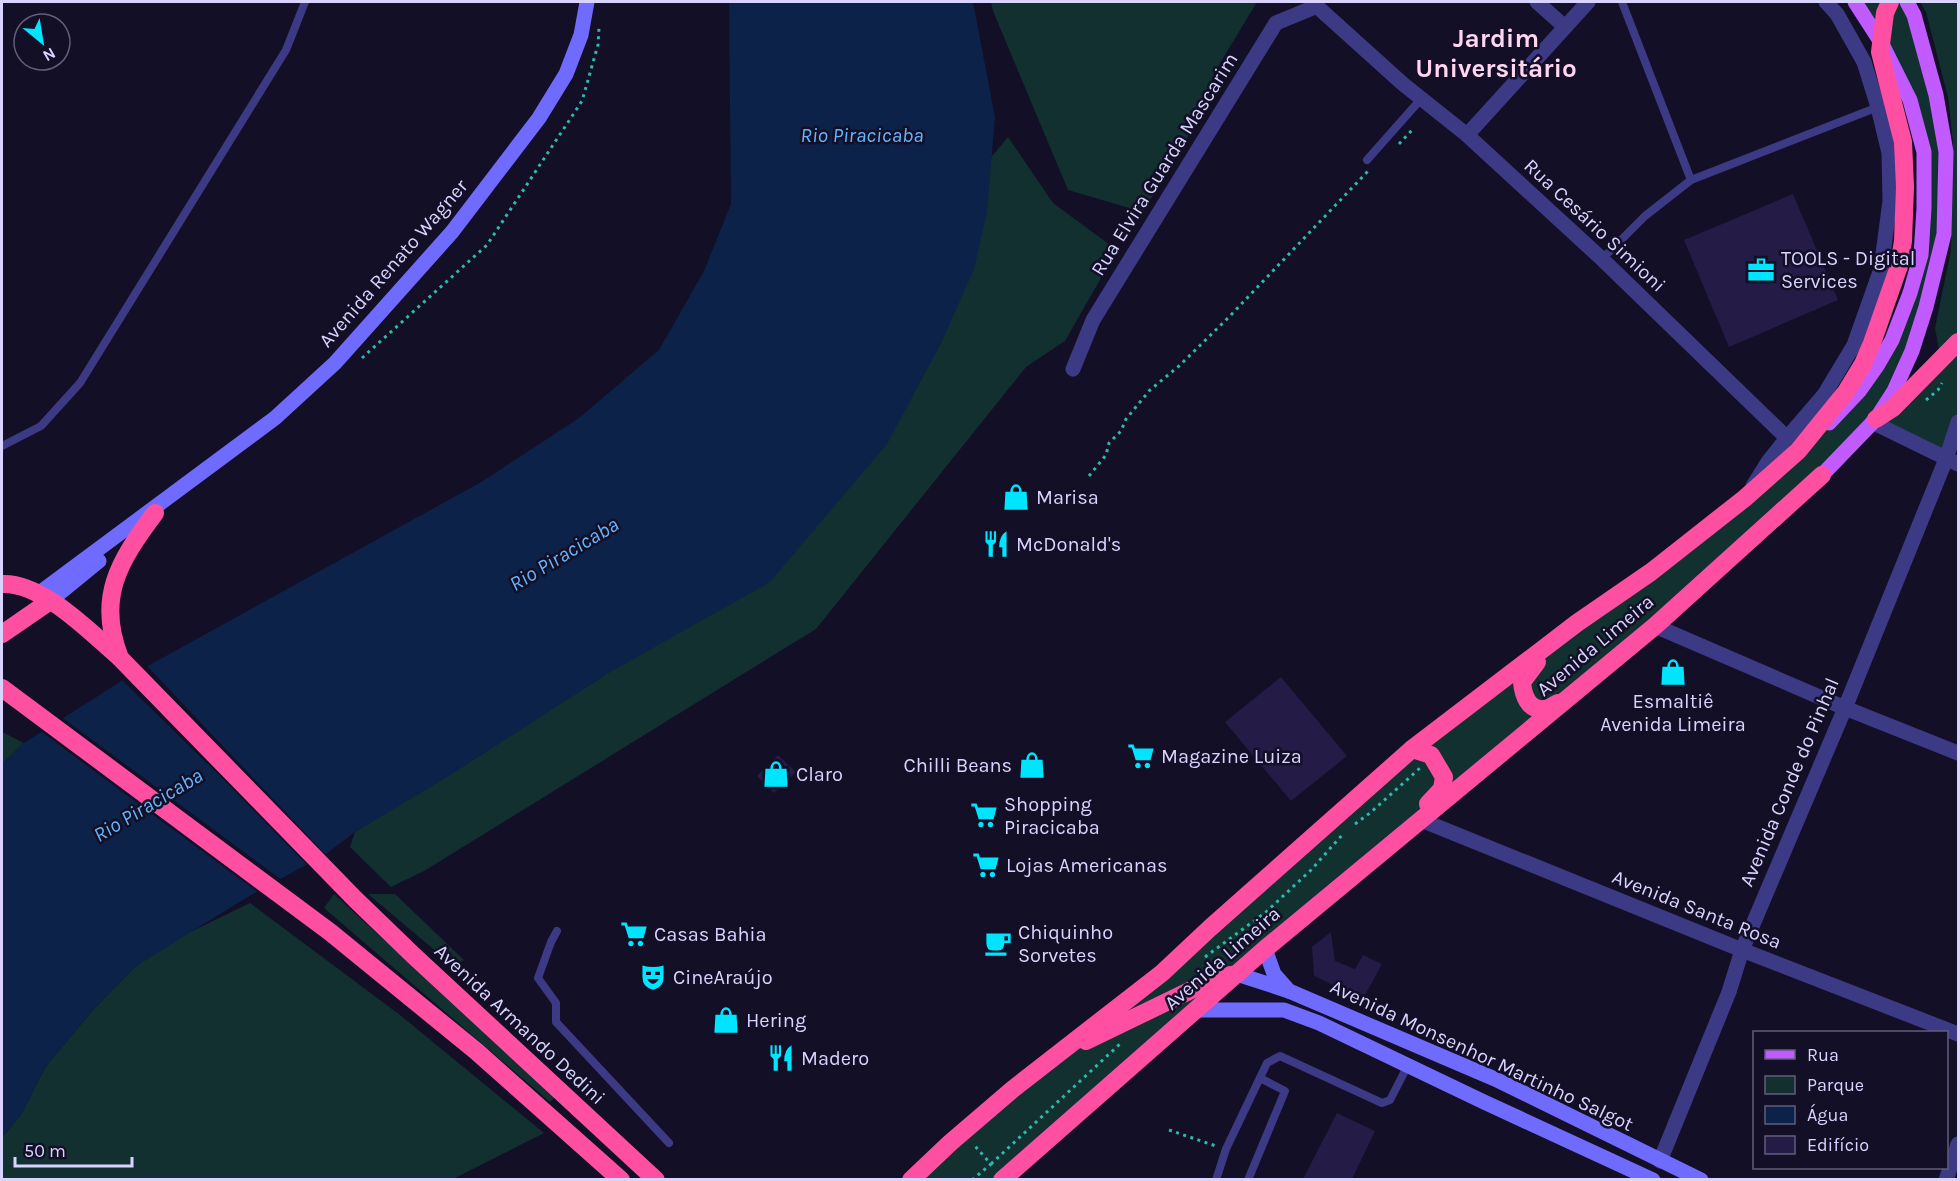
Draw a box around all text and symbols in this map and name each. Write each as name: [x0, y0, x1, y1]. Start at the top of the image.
north arrow: [12, 12, 72, 72]
district label: Jardim Universitário: [1415, 23, 1577, 84]
text: N: [40, 43, 59, 66]
street label: Rua Elvira Guarda Mascarim: [1086, 49, 1243, 280]
water label: Rio Piracicaba: [800, 123, 924, 147]
street label: Rua Cesário Simioni: [1519, 154, 1670, 297]
street label: Avenida Renato Wagner: [314, 174, 473, 352]
place label: TOOLS - Digital Services: [1781, 247, 1915, 293]
office icon: TOOLS - Digital Services: [1746, 255, 1776, 285]
shop icon: Marisa: [1001, 482, 1031, 512]
place label: Marisa: [1036, 486, 1099, 509]
water label: Rio Piracicaba: [505, 512, 623, 596]
restaurant icon: McDonald's: [981, 529, 1011, 559]
place label: McDonald's: [1016, 533, 1121, 556]
street label: Avenida Limeira: [1532, 590, 1658, 701]
shop icon: Esmaltiê Avenida Limeira: [1658, 657, 1688, 687]
street label: Avenida Conde do Pinhal: [1735, 674, 1844, 890]
place label: Esmaltiê Avenida Limeira: [1600, 690, 1746, 736]
supermarket icon: Magazine Luiza: [1126, 741, 1156, 771]
place label: Magazine Luiza: [1161, 745, 1302, 768]
shop icon: Chilli Beans: [1017, 750, 1047, 780]
place label: Chilli Beans: [904, 754, 1012, 777]
shop icon: Claro: [761, 759, 791, 789]
water label: Rio Piracicaba: [89, 763, 207, 847]
place label: Claro: [796, 763, 843, 786]
place label: Shopping Piracicaba: [1004, 793, 1100, 839]
supermarket icon: Shopping Piracicaba: [969, 800, 999, 830]
supermarket icon: Lojas Americanas: [971, 850, 1001, 880]
place label: Lojas Americanas: [1006, 854, 1167, 877]
street label: Avenida Santa Rosa: [1609, 865, 1785, 954]
street label: Avenida Limeira: [1160, 902, 1285, 1015]
supermarket icon: Casas Bahia: [619, 919, 649, 949]
place label: Chiquinho Sorvetes: [1018, 921, 1113, 967]
place label: Casas Bahia: [654, 923, 767, 946]
cafe icon: Chiquinho Sorvetes: [983, 928, 1013, 958]
street label: Avenida Armando Dedini: [430, 939, 610, 1109]
theatre icon: CineAraújo: [638, 962, 668, 992]
place label: CineAraújo: [673, 966, 773, 989]
street label: Avenida Monsenhor Martinho Salgot: [1327, 975, 1637, 1136]
shop icon: Hering: [711, 1005, 741, 1035]
place label: Hering: [746, 1009, 806, 1032]
legend: [1753, 1031, 1948, 1169]
restaurant icon: Madero: [766, 1043, 796, 1073]
text: Rua: [1807, 1044, 1839, 1066]
place label: Madero: [801, 1047, 869, 1070]
text: Parque: [1807, 1074, 1864, 1096]
text: Água: [1807, 1103, 1848, 1126]
scale bar: [15, 1130, 132, 1168]
text: Edifício: [1807, 1134, 1869, 1156]
text: 50 m: [24, 1140, 66, 1162]

